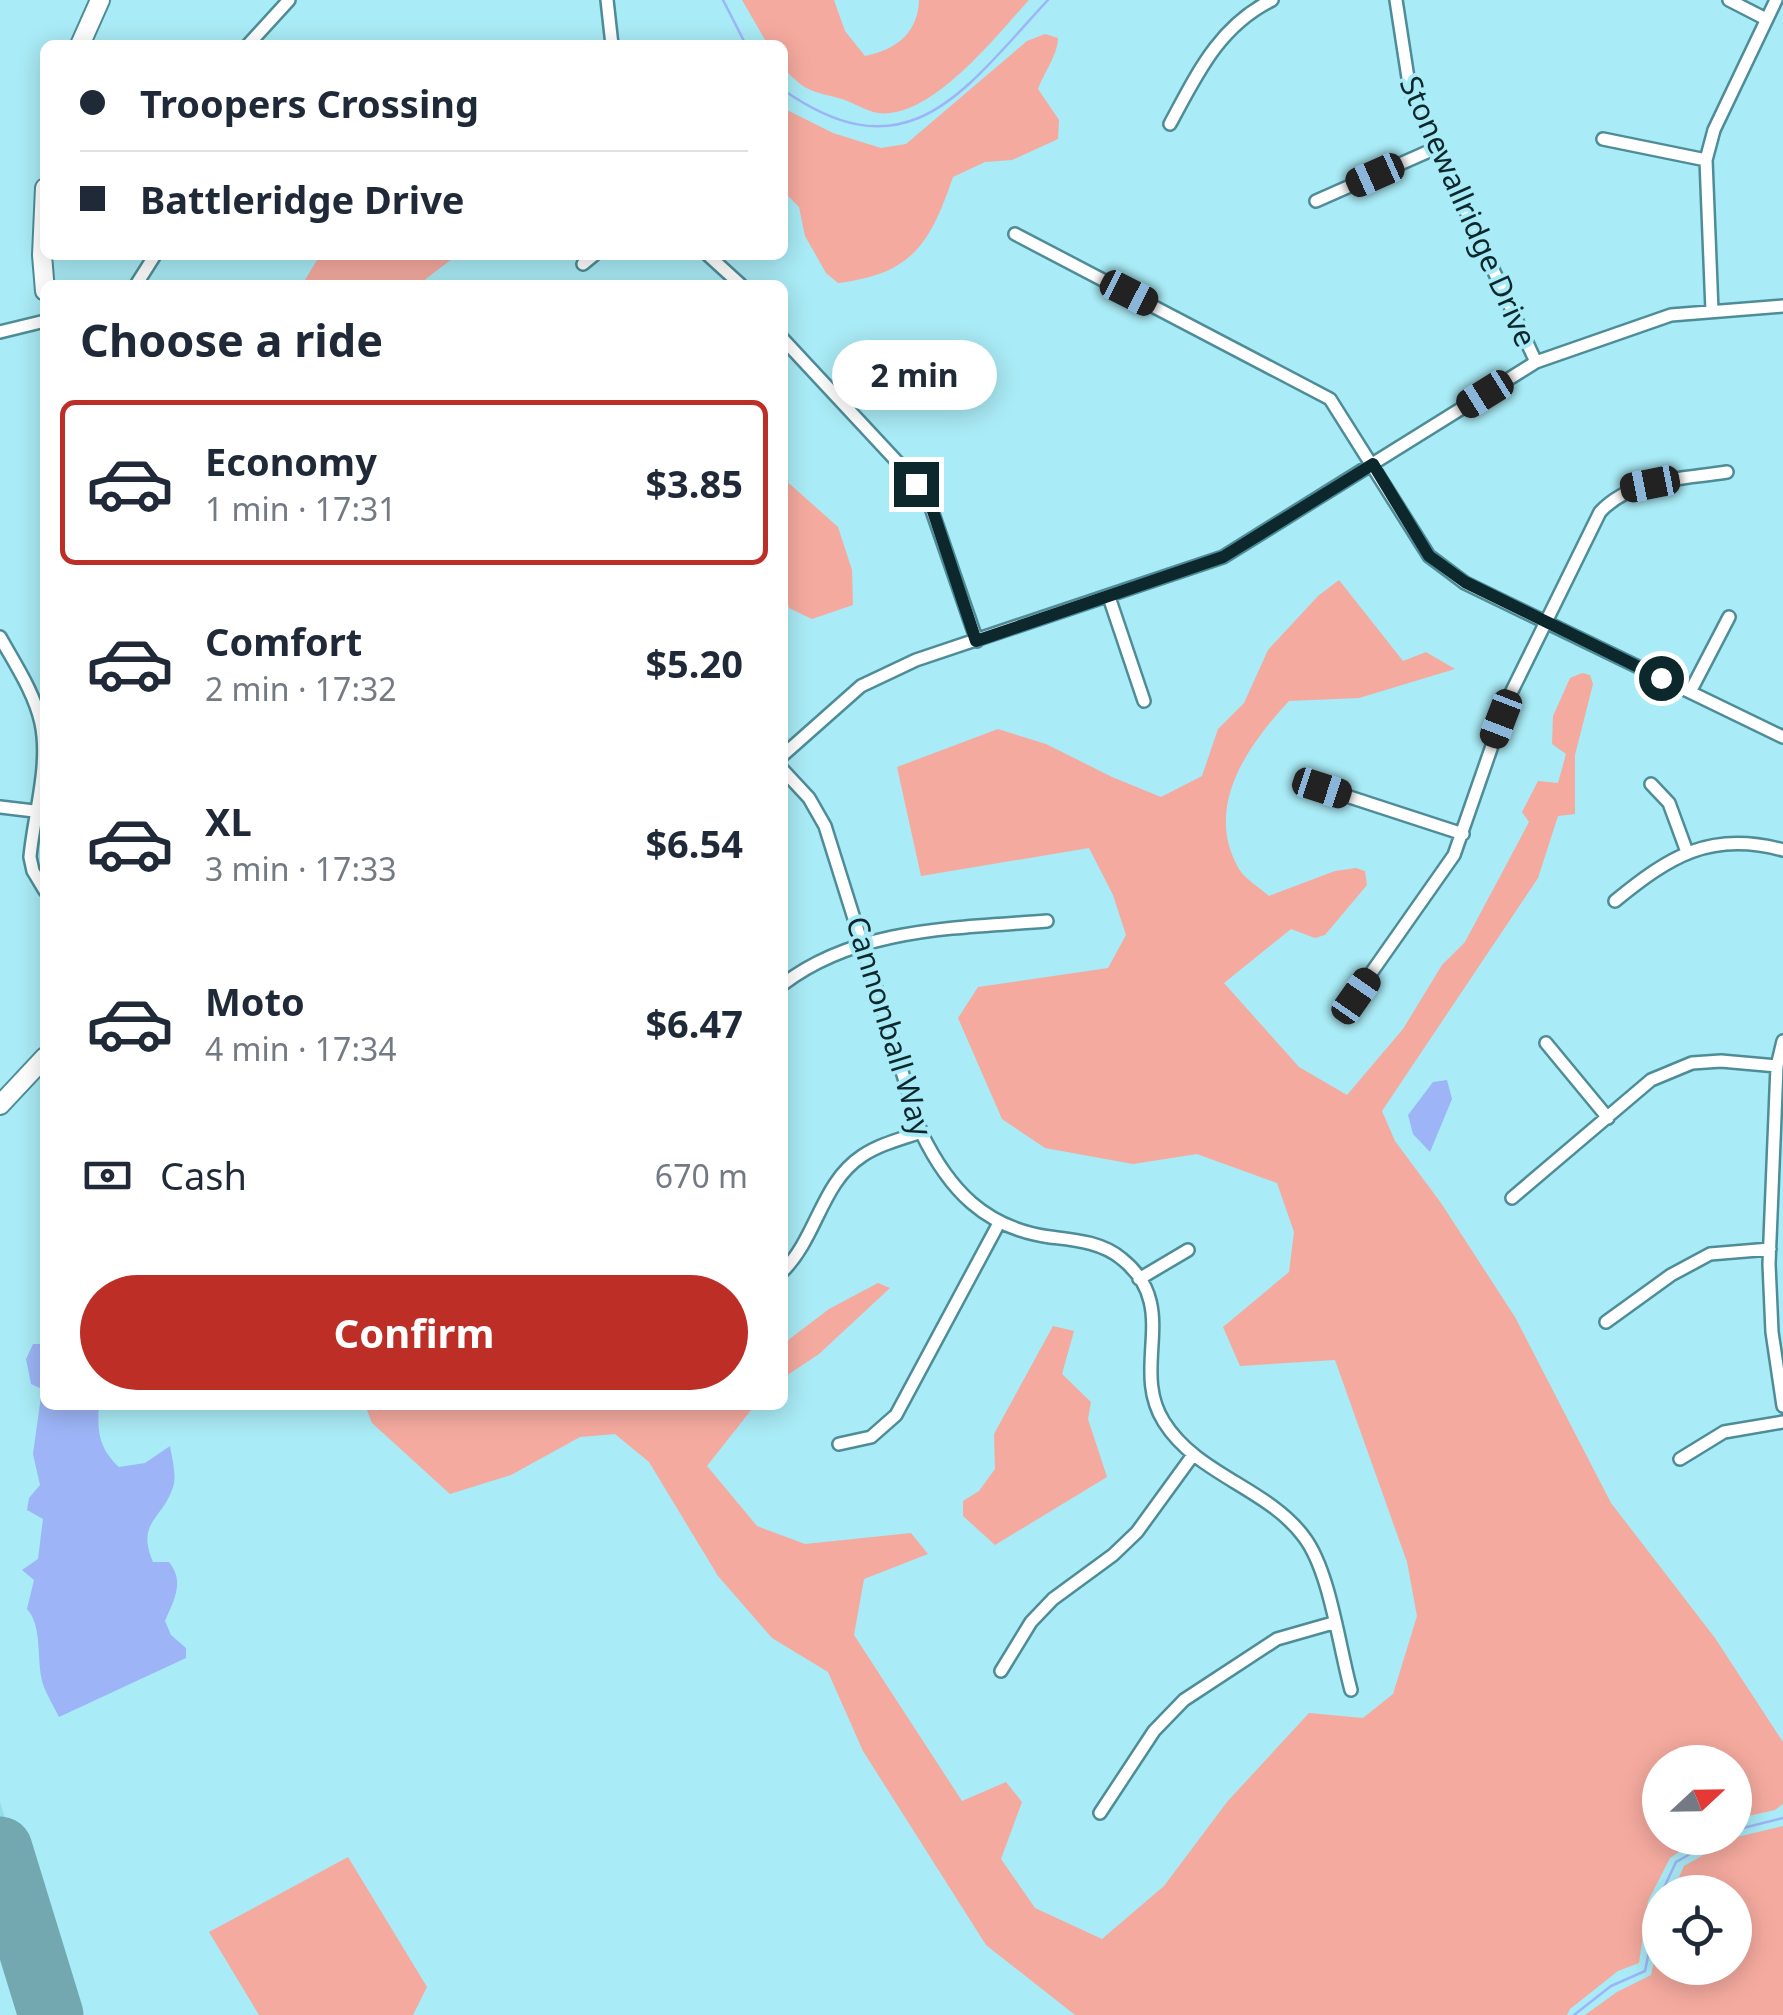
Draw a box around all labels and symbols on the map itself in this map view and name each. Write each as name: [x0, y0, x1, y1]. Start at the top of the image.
street label: Stonewallridge Drive: [1391, 69, 1547, 353]
car: [1341, 149, 1409, 201]
car: [1095, 266, 1163, 320]
callout: 2 min: [834, 339, 998, 409]
car: [1452, 365, 1518, 423]
route end: [894, 462, 939, 507]
car: [1618, 464, 1682, 504]
route start: [1639, 656, 1684, 701]
car: [1476, 686, 1526, 752]
car: [1289, 764, 1355, 812]
street label: Cannonball Way: [837, 911, 943, 1141]
car: [1327, 963, 1385, 1029]
north arrow: [1642, 1745, 1752, 1855]

